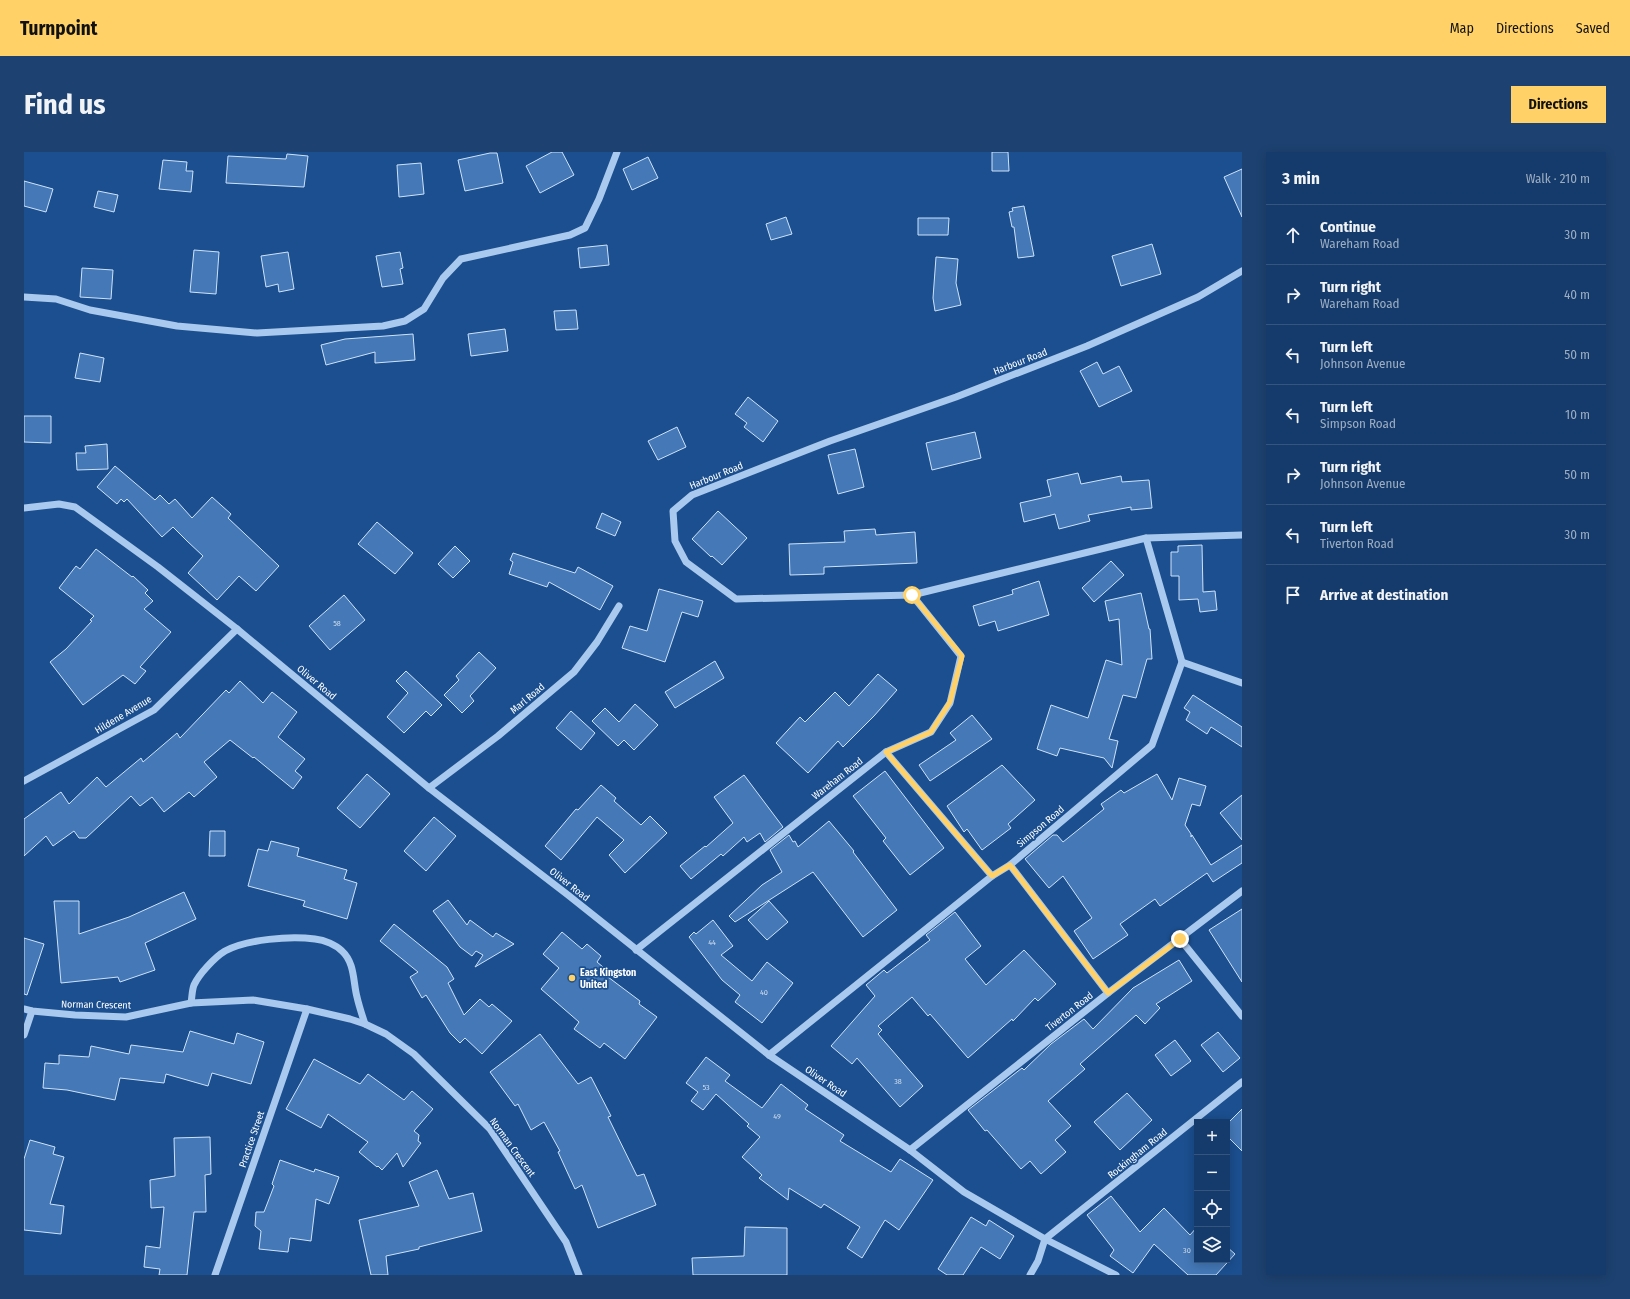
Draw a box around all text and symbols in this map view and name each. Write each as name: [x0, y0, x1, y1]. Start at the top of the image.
text: Turnpoint: [20, 17, 97, 40]
text: Map: [1450, 20, 1474, 37]
text: Directions: [1496, 20, 1554, 37]
text: Saved: [1576, 20, 1610, 37]
button: Directions: [1511, 86, 1606, 123]
text: Find us: [24, 88, 106, 121]
text: 3 min: [1282, 168, 1320, 189]
text: Walk · 210 m: [1526, 171, 1590, 186]
text: Continue: [1320, 218, 1376, 236]
icon: ahead: [1282, 224, 1304, 246]
text: 30 m: [1564, 227, 1590, 242]
text: Wareham Road: [1320, 236, 1400, 251]
text: Turn right: [1320, 278, 1381, 296]
icon: right: [1282, 284, 1304, 306]
text: 40 m: [1564, 287, 1590, 302]
text: Wareham Road: [1320, 296, 1400, 311]
text: Turn left: [1320, 338, 1373, 356]
icon: left: [1282, 344, 1304, 366]
street label: Harbour Road: [992, 346, 1049, 378]
text: 50 m: [1564, 347, 1590, 362]
text: Johnson Avenue: [1320, 356, 1405, 371]
text: Turn left: [1320, 398, 1373, 416]
icon: left: [1282, 404, 1304, 426]
text: 10 m: [1565, 407, 1590, 422]
text: Simpson Road: [1320, 416, 1396, 431]
text: Turn right: [1320, 458, 1381, 476]
street label: Harbour Road: [688, 460, 745, 492]
icon: right: [1282, 464, 1304, 486]
text: 50 m: [1564, 467, 1590, 482]
text: Johnson Avenue: [1320, 476, 1405, 491]
text: Turn left: [1320, 518, 1373, 536]
icon: left: [1282, 524, 1304, 546]
text: 30 m: [1564, 527, 1590, 542]
text: Tiverton Road: [1320, 536, 1394, 551]
icon: arrive: [1282, 584, 1304, 606]
route start: [903, 586, 921, 604]
text: Arrive at destination: [1320, 586, 1448, 604]
house number: 58: [333, 619, 341, 628]
street label: Oliver Road: [294, 663, 338, 703]
street label: Marl Road: [508, 681, 547, 717]
street label: Hildene Avenue: [93, 693, 154, 737]
street label: Wareham Road: [810, 755, 865, 802]
street label: Simpson Road: [1014, 803, 1067, 850]
street label: Oliver Road: [547, 865, 592, 904]
route end: [1171, 930, 1189, 948]
house number: 44: [708, 938, 716, 947]
place label: East Kingston United: [580, 967, 636, 991]
marker: East Kingston United: [567, 973, 577, 983]
house number: 40: [760, 988, 768, 997]
street label: Tiverton Road: [1044, 990, 1096, 1034]
street label: Norman Crescent: [61, 998, 132, 1012]
street label: Oliver Road: [802, 1064, 848, 1100]
house number: 38: [894, 1077, 902, 1086]
house number: 53: [702, 1083, 710, 1092]
street label: Practice Street: [237, 1109, 267, 1169]
house number: 49: [773, 1112, 781, 1121]
street label: Norman Crescent: [487, 1116, 538, 1180]
map controls: [1194, 1119, 1230, 1263]
button: +: [1194, 1119, 1230, 1155]
street label: Rockingham Road: [1106, 1126, 1170, 1181]
button: −: [1194, 1155, 1230, 1191]
button: locate: [1194, 1191, 1230, 1227]
button: layers: [1194, 1227, 1230, 1263]
house number: 30: [1183, 1246, 1191, 1255]

